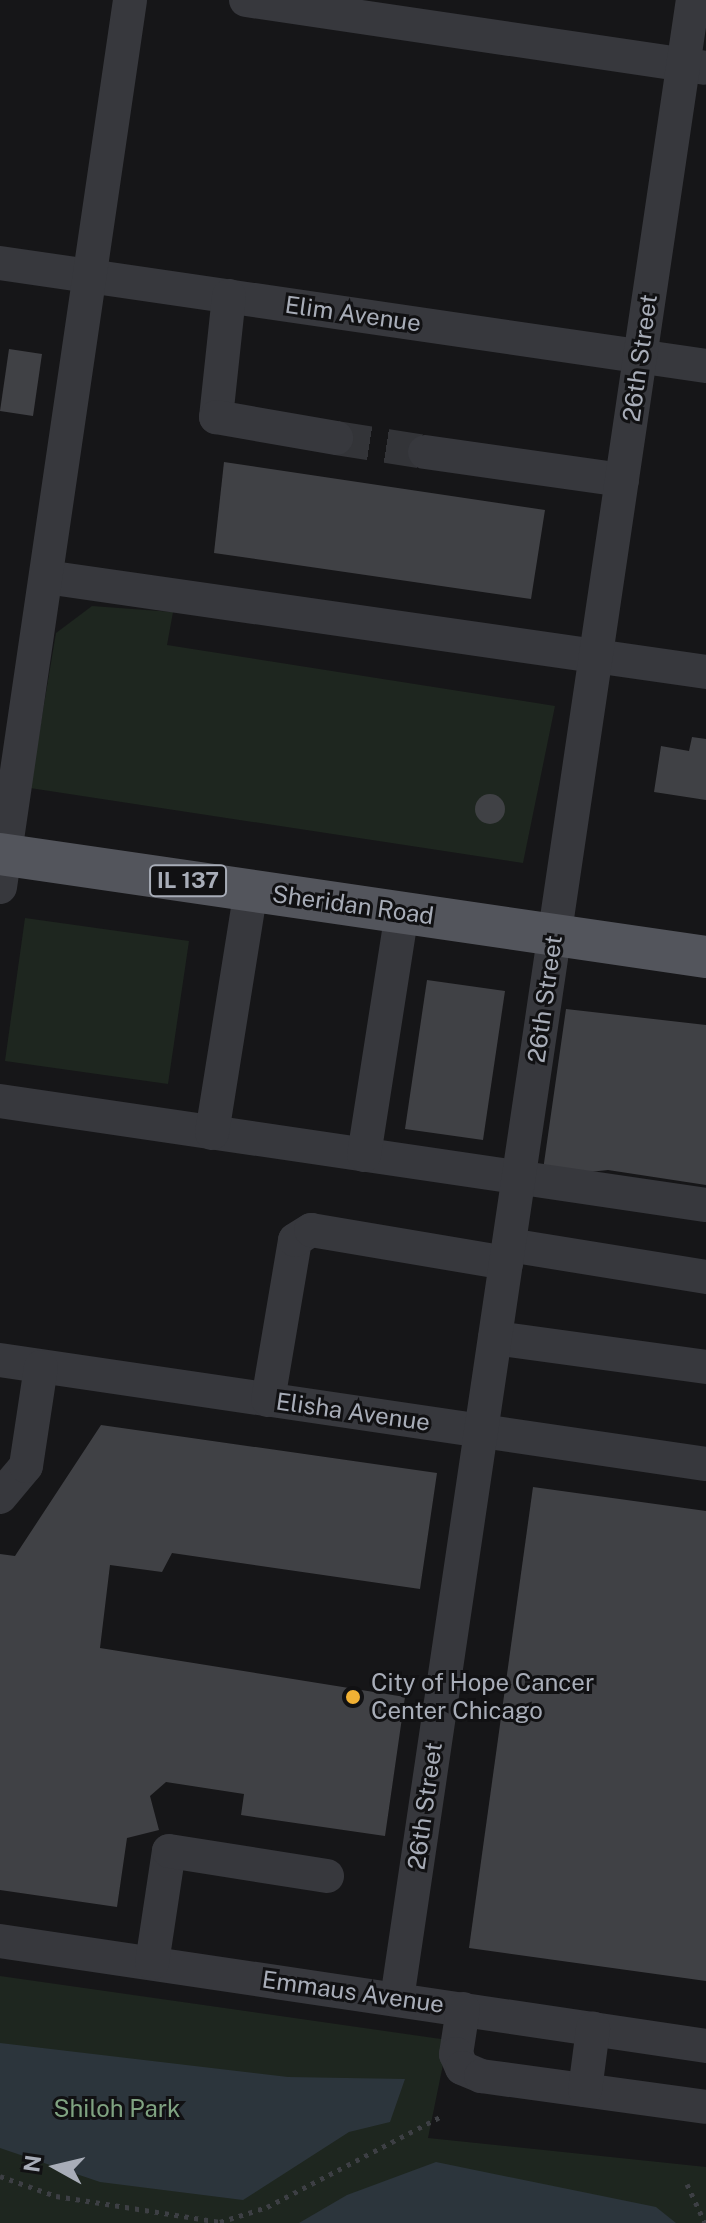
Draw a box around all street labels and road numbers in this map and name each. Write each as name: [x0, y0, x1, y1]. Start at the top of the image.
street label: Elim Avenue: [283, 290, 423, 338]
street label: 26th Street: [617, 292, 663, 424]
road number: IL 137: [148, 863, 228, 899]
street label: Sheridan Road: [270, 879, 436, 931]
street label: 26th Street: [522, 933, 568, 1065]
street label: Elisha Avenue: [274, 1387, 432, 1437]
street label: 26th Street: [402, 1740, 448, 1872]
street label: Emmaus Avenue: [260, 1965, 446, 2019]

